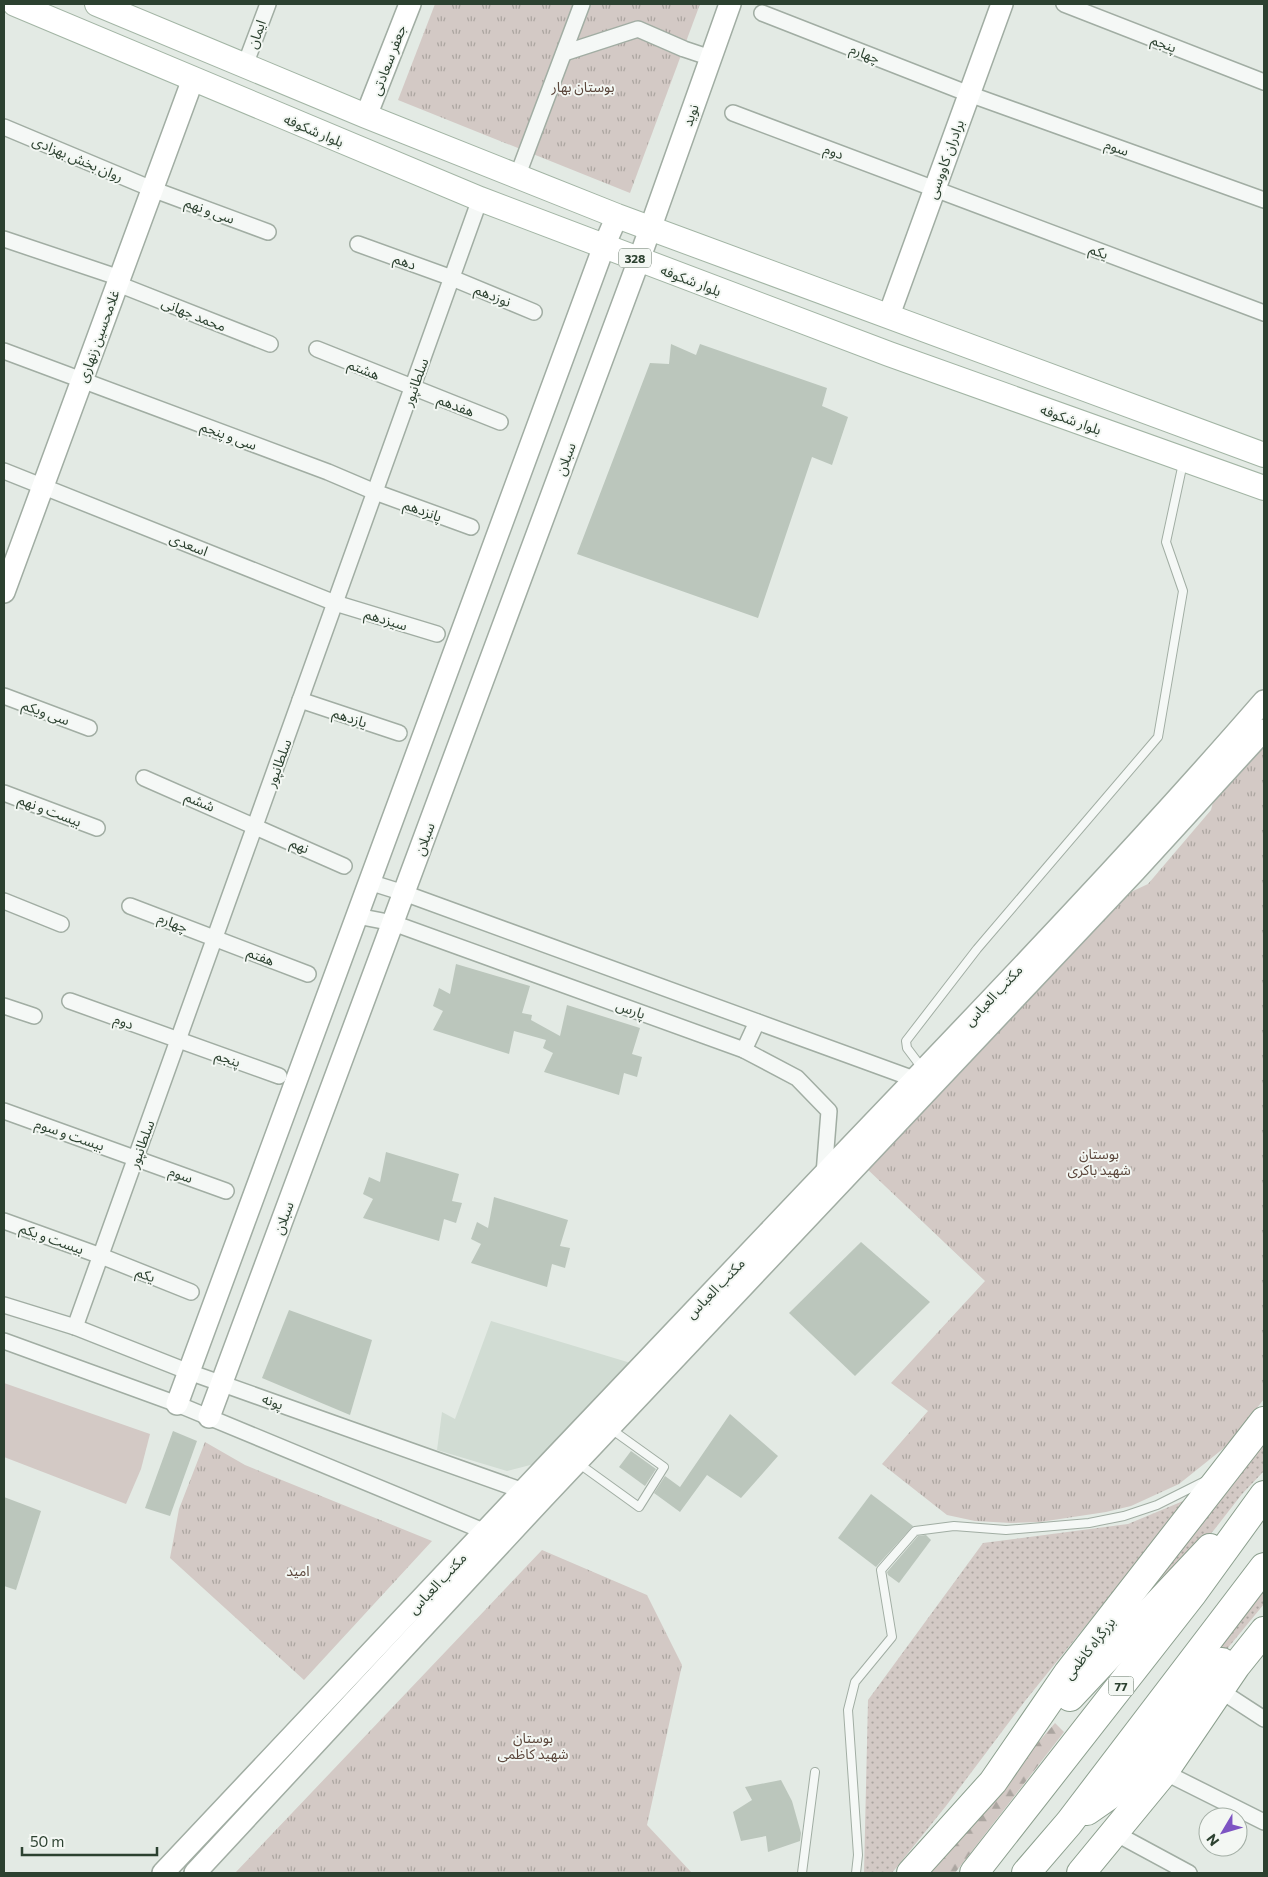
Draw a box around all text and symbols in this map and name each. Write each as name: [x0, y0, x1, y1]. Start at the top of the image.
street label: ایمان: [243, 17, 270, 51]
street label: جعفر سعادتی: [367, 22, 410, 98]
street label: پنجم: [1148, 30, 1179, 58]
street label: چهارم: [847, 40, 882, 69]
park label: بوستان بهار: [551, 78, 615, 96]
street label: نوید: [678, 102, 703, 129]
street label: بلوار شکوفه: [281, 110, 347, 151]
street label: برادران کاووسی: [923, 117, 968, 201]
street label: روان بخش بهزادی: [30, 131, 126, 186]
street label: سوم: [1102, 135, 1131, 162]
street label: دوم: [821, 140, 846, 165]
street label: سی و نهم: [182, 193, 237, 230]
street label: یکم: [1086, 240, 1111, 265]
road number: 328: [619, 248, 651, 268]
street label: دهم: [390, 249, 419, 276]
street label: بلوار شکوفه: [658, 261, 724, 300]
street label: نوزدهم: [471, 280, 514, 313]
street label: غلامحسین زنهاری: [73, 287, 124, 385]
street label: محمد جهانی: [159, 293, 229, 336]
street label: هشتم: [344, 355, 382, 386]
street label: سلطانپور: [398, 356, 434, 410]
street label: هفدهم: [434, 390, 477, 423]
street label: بلوار شکوفه: [1038, 400, 1104, 439]
street label: سی و پنجم: [197, 417, 259, 456]
street label: سبلان: [551, 440, 580, 478]
street label: پانزدهم: [400, 495, 445, 528]
street label: اسعدی: [167, 529, 211, 560]
street label: سیزدهم: [362, 604, 409, 636]
street label: سی ویکم: [19, 696, 72, 731]
street label: یازدهم: [330, 703, 370, 733]
street label: سلطانپور: [261, 737, 297, 791]
street label: ششم: [181, 787, 217, 818]
street label: بیست و نهم: [15, 790, 84, 833]
street label: سبلان: [410, 820, 439, 858]
street label: نهم: [287, 833, 312, 859]
street label: چهارم: [155, 909, 190, 938]
street label: هفتم: [244, 943, 277, 972]
street label: مکتب العباس: [960, 961, 1026, 1030]
street label: پارس: [613, 996, 648, 1024]
street label: دوم: [111, 1010, 136, 1035]
street label: پنجم: [212, 1046, 243, 1073]
street label: بیست و سوم: [32, 1114, 107, 1157]
street label: سلطانپور: [124, 1118, 160, 1172]
park label: بوستان شهید باکری: [1067, 1145, 1131, 1179]
street label: سوم: [166, 1162, 195, 1189]
street label: سبلان: [269, 1199, 298, 1237]
street label: بیست و یکم: [17, 1219, 87, 1260]
street label: مکتب العباس: [682, 1254, 749, 1323]
street label: یکم: [133, 1263, 158, 1288]
street label: پونه: [259, 1389, 286, 1415]
street label: مکتب العباس: [404, 1549, 470, 1618]
park label: امید: [286, 1562, 310, 1579]
street label: بزرگراه کاظمی: [1059, 1613, 1119, 1683]
road number: 77: [1108, 1676, 1134, 1695]
park label: بوستان شهید کاظمی: [497, 1729, 569, 1763]
north arrow: [1198, 1807, 1248, 1857]
scale bar: [22, 1824, 158, 1856]
text: N: [1202, 1831, 1222, 1850]
text: 50 m: [30, 1832, 64, 1850]

